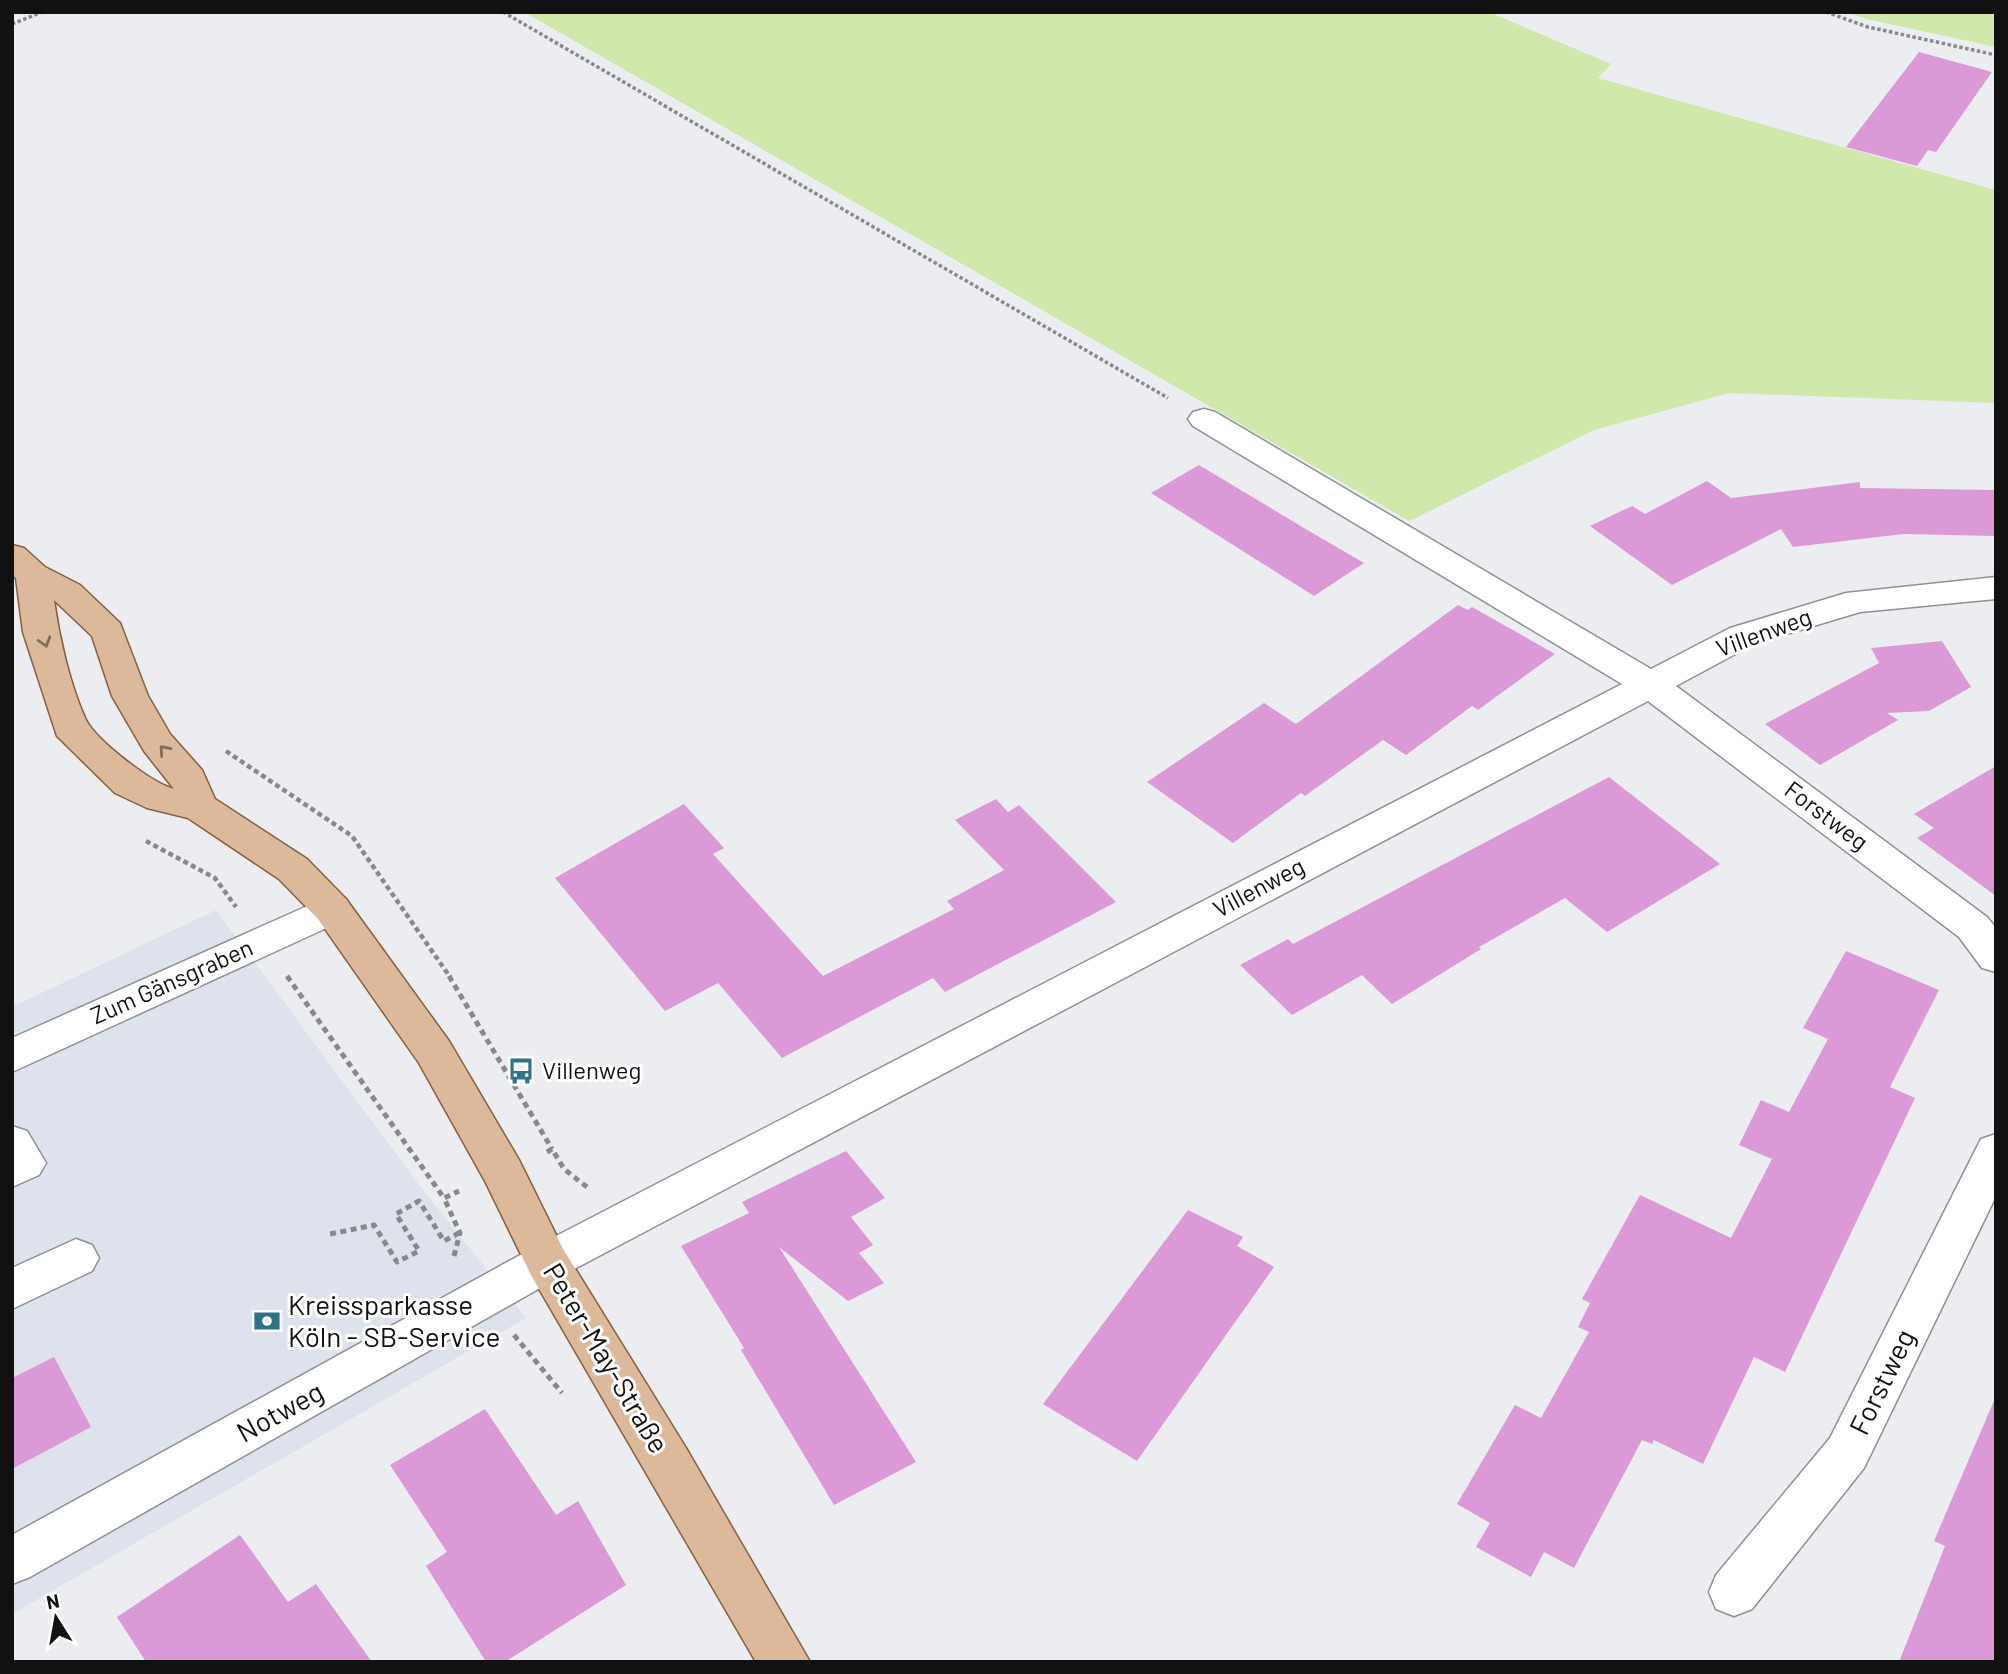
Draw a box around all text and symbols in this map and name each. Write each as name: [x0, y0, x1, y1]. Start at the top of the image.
street label: Villenweg: [1712, 601, 1815, 662]
one-way arrow: [36, 636, 51, 648]
one-way arrow: [160, 745, 172, 758]
street label: Forstweg: [1779, 774, 1874, 856]
street label: Villenweg: [1208, 851, 1309, 923]
street label: Zum Gänsgraben: [86, 932, 257, 1029]
place label: Villenweg: [542, 1055, 641, 1084]
bus stop icon: Villenweg: [506, 1056, 536, 1086]
street label: Peter-May-Straße: [537, 1256, 677, 1459]
place label: Kreissparkasse Köln - SB-Service: [288, 1287, 501, 1353]
bank icon: Kreissparkasse Köln - SB-Service: [252, 1306, 282, 1336]
street label: Forstweg: [1841, 1323, 1921, 1440]
street label: Notweg: [230, 1374, 329, 1449]
north arrow: [21, 1583, 91, 1653]
text: N: [44, 1588, 61, 1613]

